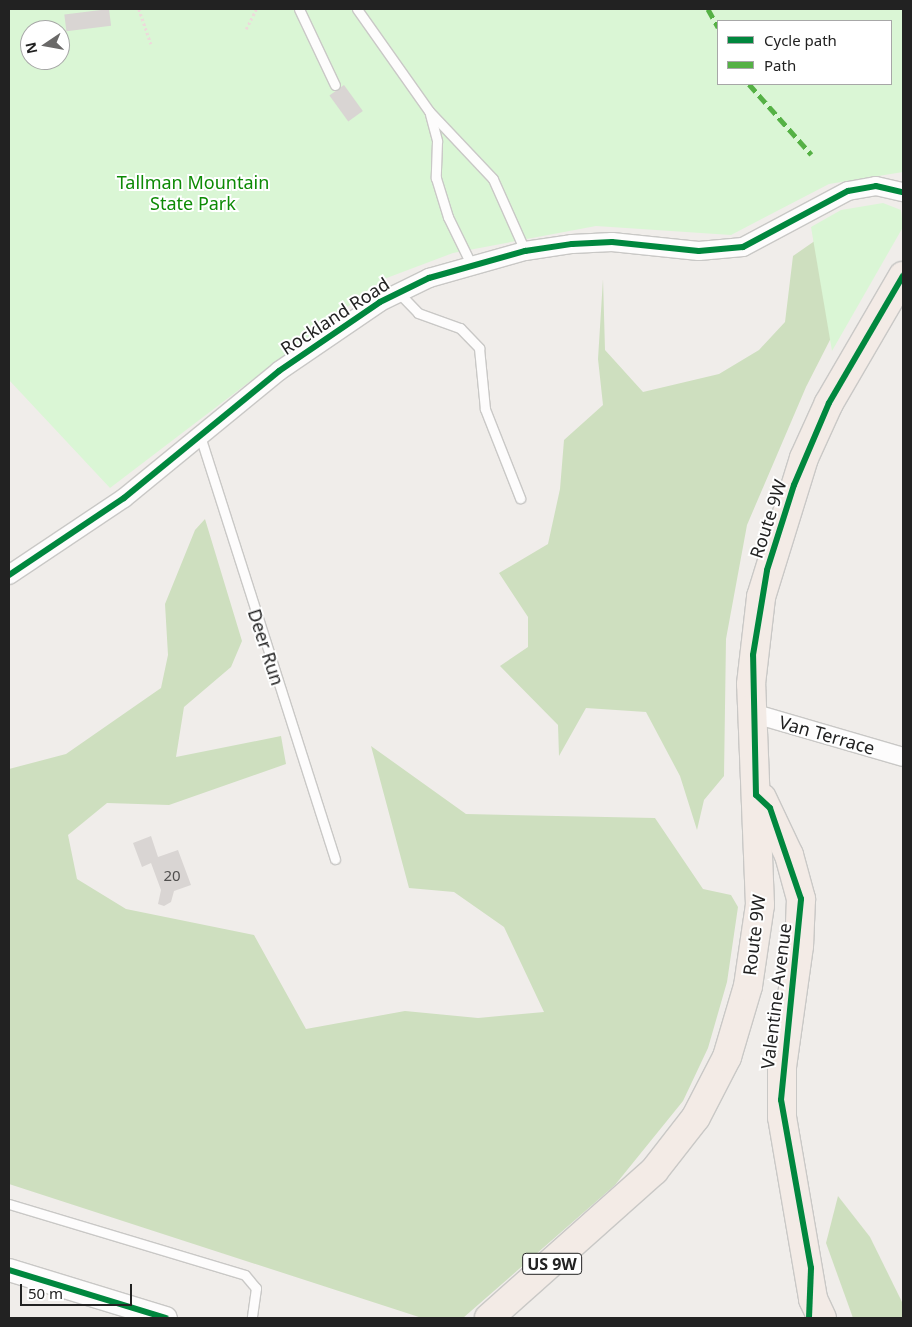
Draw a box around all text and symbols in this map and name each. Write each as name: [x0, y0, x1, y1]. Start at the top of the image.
north arrow: [20, 20, 70, 70]
legend: [717, 20, 892, 85]
text: Cycle path: [764, 30, 837, 50]
text: N: [20, 40, 41, 56]
text: Path: [764, 55, 796, 75]
park label: Tallman Mountain State Park: [117, 172, 269, 214]
street label: Rockland Road: [277, 273, 393, 359]
street label: Route 9W: [745, 477, 791, 561]
street label: Deer Run: [244, 606, 288, 688]
street label: Van Terrace: [777, 711, 877, 759]
house number: 20: [163, 867, 181, 885]
street label: Route 9W: [738, 893, 770, 977]
street label: Valentine Avenue: [756, 922, 796, 1070]
road number: US 9W: [522, 1250, 582, 1278]
scale bar: [22, 1274, 135, 1306]
text: 50 m: [28, 1283, 63, 1303]

